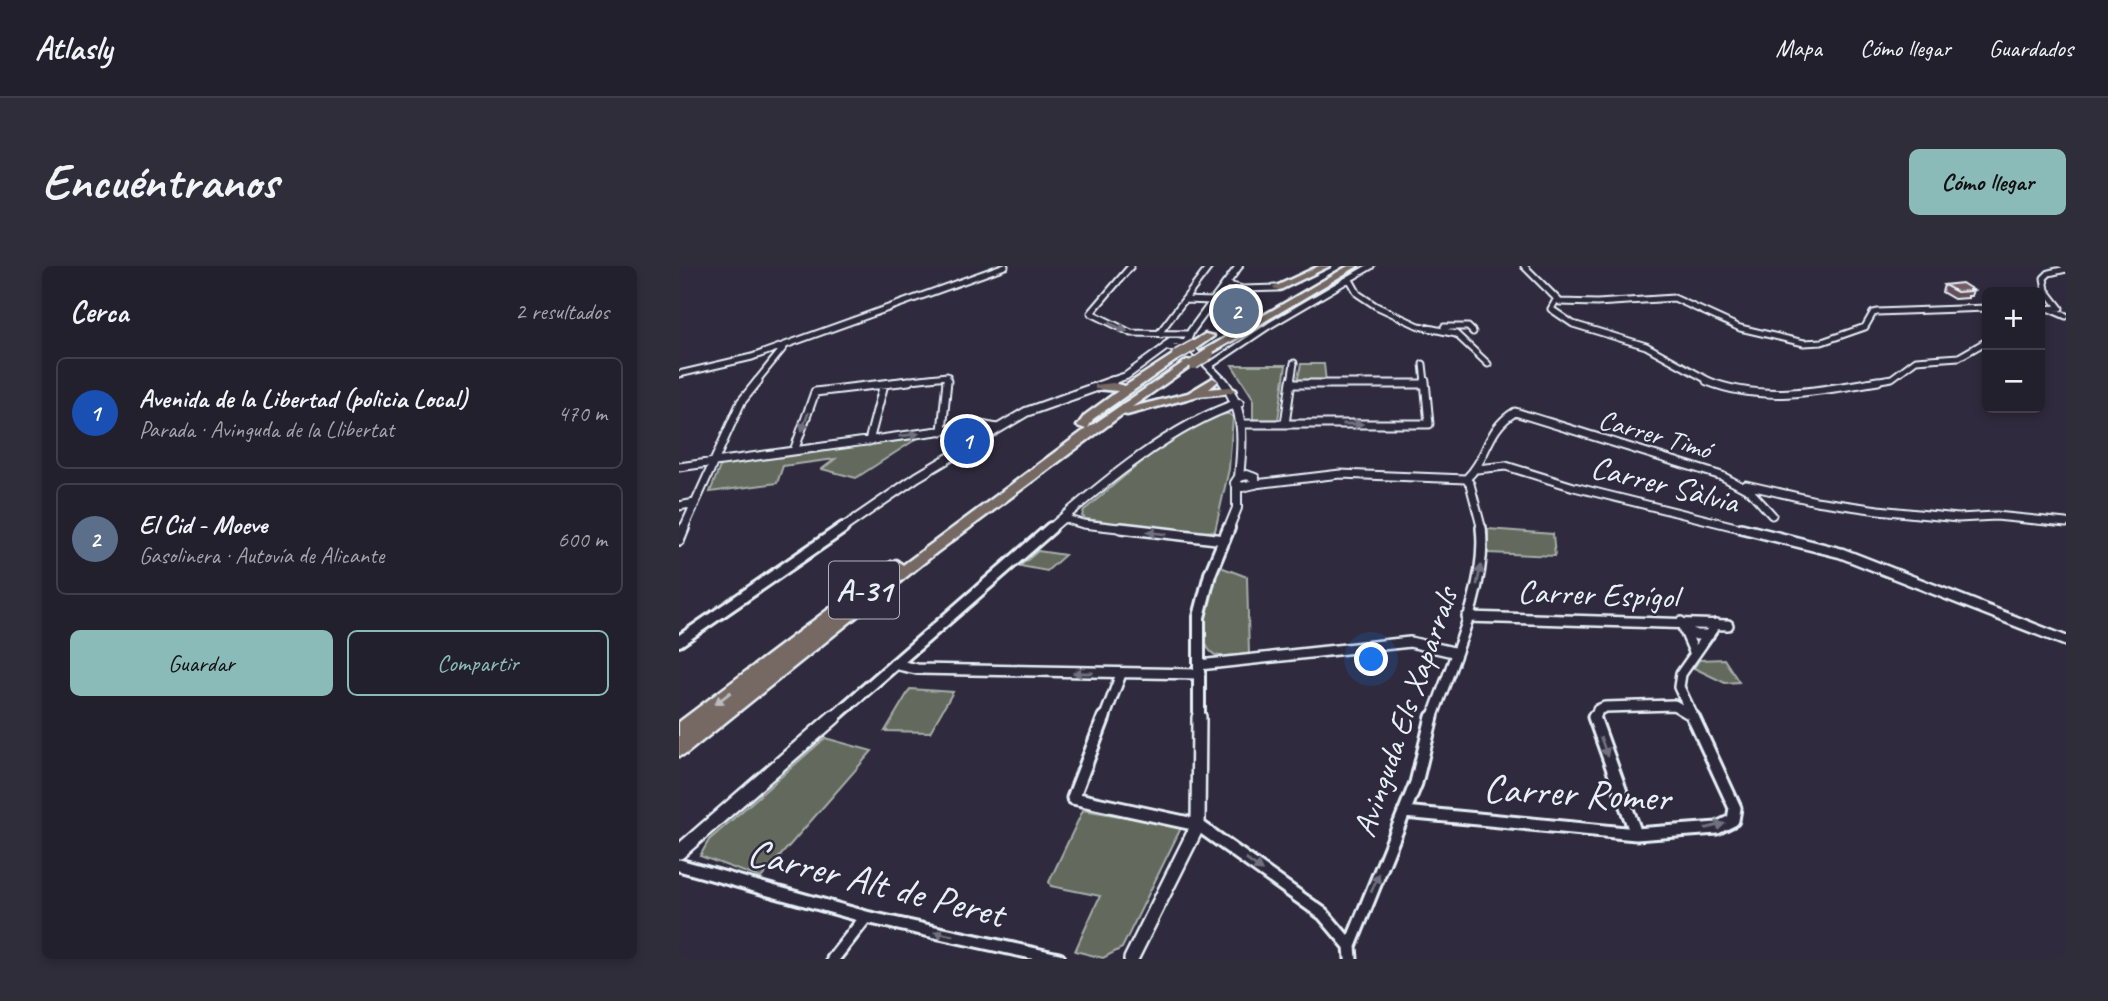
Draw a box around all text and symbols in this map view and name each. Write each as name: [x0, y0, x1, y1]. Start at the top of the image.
text: Atlasly: [35, 27, 112, 69]
text: Mapa: [1775, 33, 1822, 63]
text: Cómo llegar: [1860, 33, 1951, 63]
text: Guardados: [1989, 33, 2073, 63]
button: Cómo llegar: [1909, 149, 2066, 215]
text: Encuéntranos: [42, 151, 278, 213]
pin: 2: [1213, 285, 1259, 337]
map controls: [1982, 287, 2045, 413]
button: +: [1982, 287, 2045, 350]
text: Cerca: [70, 293, 128, 331]
text: 2 resultados: [515, 297, 609, 326]
one-way arrow: [1108, 322, 1129, 333]
button: −: [1982, 350, 2045, 413]
text: Avenida de la Libertad (policia Local): [139, 382, 467, 415]
text: 1: [90, 399, 100, 428]
text: 470 m: [558, 399, 607, 428]
street label: Carrer Timó: [1595, 401, 1719, 468]
one-way arrow: [799, 411, 810, 432]
text: Parada · Avinguda de la Llibertat: [139, 415, 394, 444]
pin: 1: [944, 415, 990, 467]
one-way arrow: [1342, 418, 1364, 430]
one-way arrow: [898, 429, 920, 440]
street label: Carrer Sàlvia: [1587, 445, 1745, 523]
text: El Cid - Moeve: [139, 508, 267, 541]
text: 2: [90, 525, 100, 554]
text: 600 m: [558, 525, 607, 554]
one-way arrow: [1146, 528, 1168, 539]
text: Gasolinera · Autovía de Alicante: [139, 541, 384, 570]
road number: A-31: [829, 562, 899, 618]
one-way arrow: [1474, 564, 1485, 586]
street label: Carrer Espígol: [1517, 570, 1684, 618]
street label: Avinguda Els Xaparrals: [1343, 579, 1468, 842]
button: Guardar: [70, 630, 333, 696]
button: Compartir: [347, 630, 609, 696]
your location: [1354, 642, 1388, 676]
one-way arrow: [1071, 667, 1093, 679]
one-way arrow: [714, 691, 732, 706]
one-way arrow: [1599, 736, 1610, 757]
street label: Carrer Romer: [1482, 763, 1674, 823]
one-way arrow: [1704, 820, 1726, 831]
street label: Carrer Alt de Peret: [743, 827, 1013, 940]
one-way arrow: [1245, 857, 1263, 871]
one-way arrow: [1370, 872, 1381, 893]
one-way arrow: [933, 928, 955, 939]

